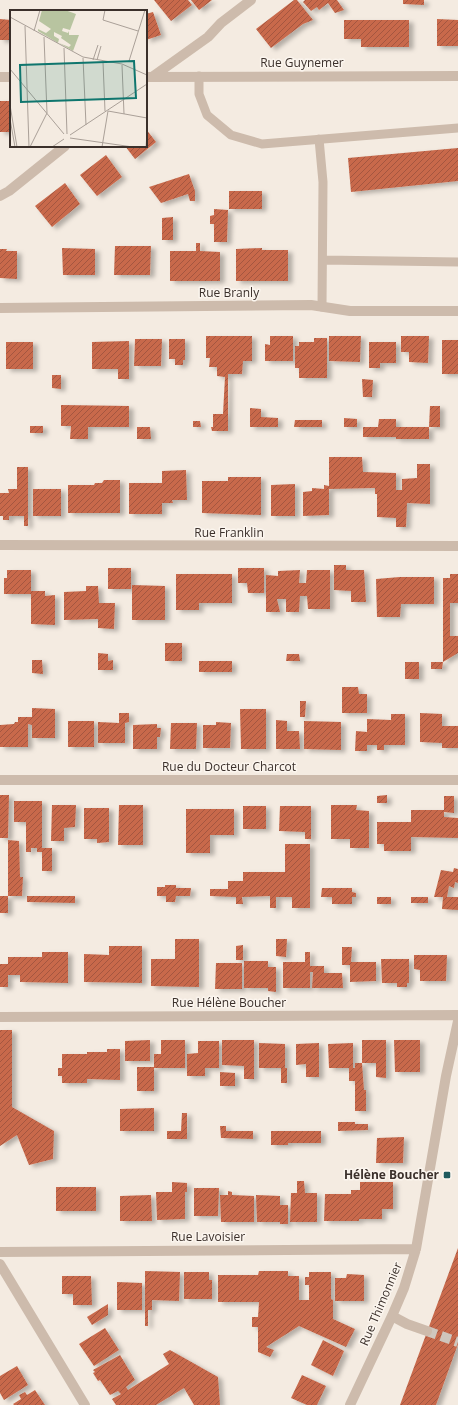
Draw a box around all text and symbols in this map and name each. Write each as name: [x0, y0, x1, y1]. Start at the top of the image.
inset map: [10, 10, 147, 147]
street label: Rue Guynemer: [260, 54, 344, 71]
street label: Rue Branly: [199, 284, 260, 301]
street label: Rue Franklin: [194, 524, 264, 541]
street label: Rue du Docteur Charcot: [162, 758, 296, 775]
street label: Rue Hélène Boucher: [172, 994, 286, 1011]
place label: Hélène Boucher: [344, 1166, 440, 1183]
marker: Hélène Boucher: [442, 1170, 452, 1180]
street label: Rue Lavoisier: [171, 1228, 245, 1245]
street label: Rue Thimonnier: [355, 1259, 406, 1348]

